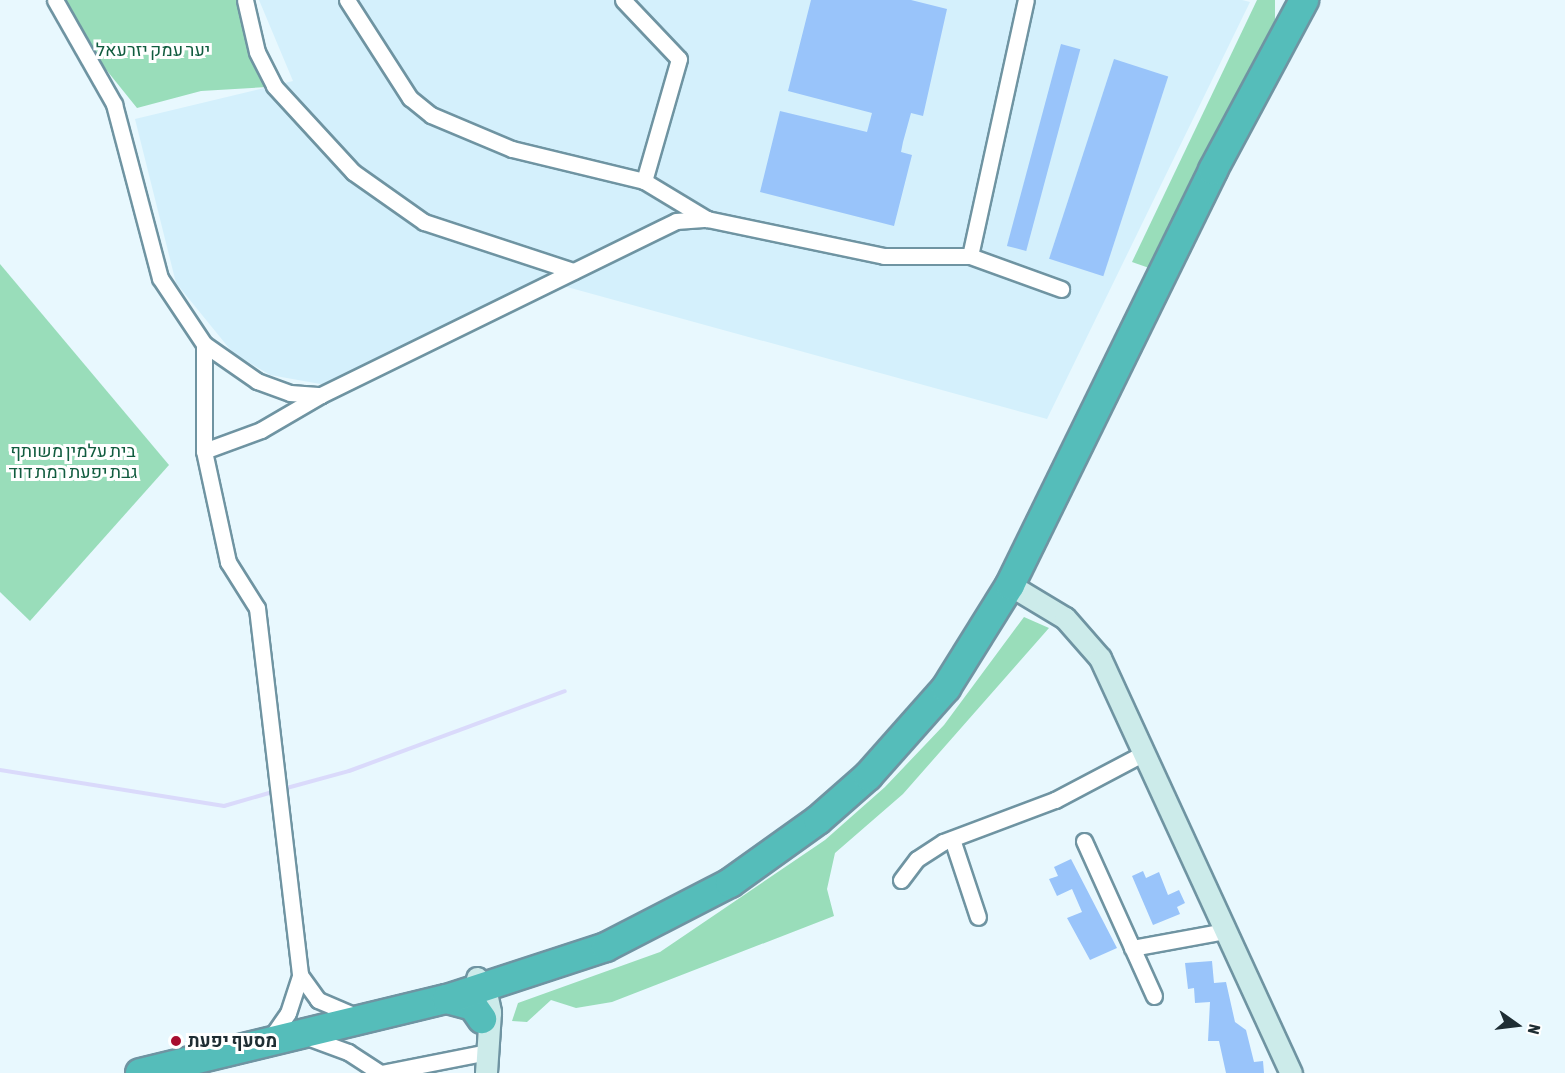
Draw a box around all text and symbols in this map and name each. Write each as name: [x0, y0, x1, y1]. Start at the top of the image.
park label: יער עמק יזרעאל: [96, 39, 210, 61]
park label: בית עלמין משותף גבת יפעת רמת דוד: [8, 441, 138, 484]
north arrow: [1487, 995, 1547, 1055]
text: N: [1525, 1023, 1544, 1036]
place label: מסעף יפעת: [188, 1030, 277, 1052]
marker: מסעף יפעת: [169, 1034, 183, 1048]

